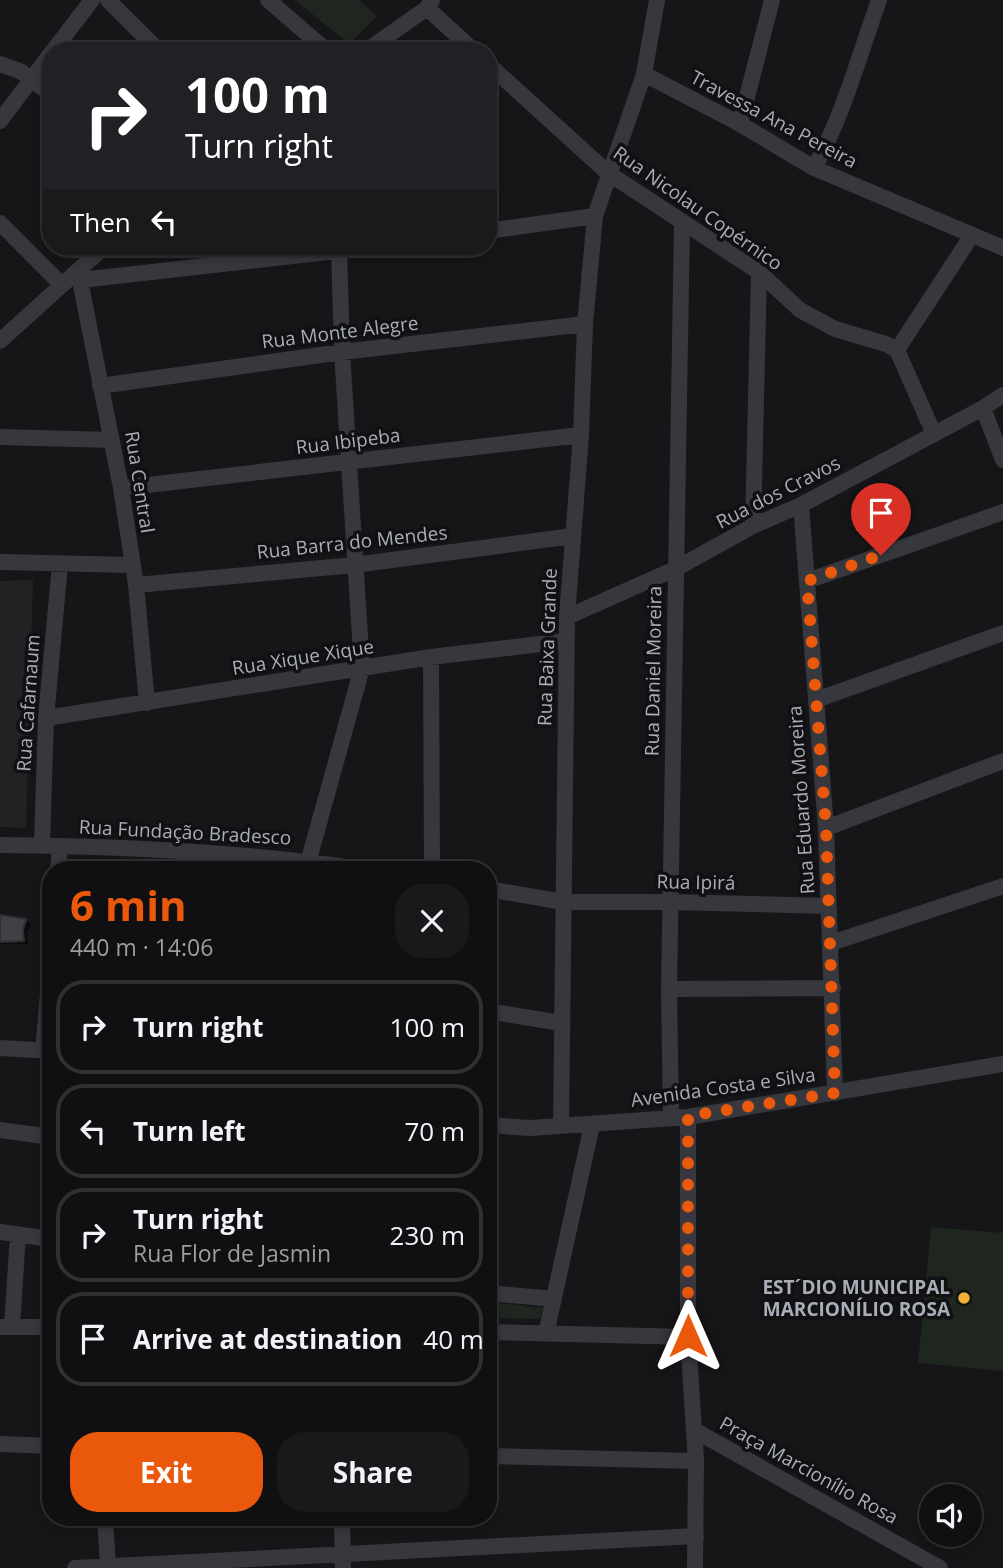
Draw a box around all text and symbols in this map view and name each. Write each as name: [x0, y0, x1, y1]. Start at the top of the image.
text: 100 m: [185, 61, 330, 127]
street label: Travessa Ana Pereira: [686, 64, 862, 174]
icon: right: [70, 70, 161, 161]
text: Turn right: [185, 124, 333, 167]
street label: Rua Nicolau Copérnico: [608, 140, 788, 276]
icon: left: [145, 203, 183, 241]
text: Then: [70, 204, 131, 240]
street label: Rua Monte Alegre: [260, 309, 420, 355]
street label: Rua Ibipeba: [294, 422, 402, 460]
street label: Rua Central: [119, 429, 161, 535]
street label: Rua dos Cravos: [711, 450, 845, 534]
pin: [851, 483, 911, 555]
icon: arrive: [862, 494, 900, 532]
street label: Rua Barra do Mendes: [255, 519, 449, 565]
street label: Rua Baixa Grande: [531, 568, 563, 726]
street label: Rua Daniel Moreira: [639, 586, 667, 756]
street label: Rua Cafarnaum: [10, 633, 46, 773]
street label: Rua Xique Xique: [230, 633, 376, 681]
street label: Rua Eduardo Moreira: [781, 705, 821, 895]
street label: Rua Fundação Bradesco: [78, 813, 292, 851]
street label: Rua Ipirá: [656, 868, 736, 896]
text: 6 min: [70, 876, 187, 933]
button: close: [395, 884, 469, 958]
text: 440 m · 14:06: [70, 931, 213, 963]
icon: right: [74, 1008, 112, 1046]
text: Turn right: [133, 1009, 264, 1045]
text: 100 m: [390, 1009, 465, 1045]
street label: Avenida Costa e Silva: [629, 1061, 817, 1113]
icon: left: [74, 1112, 112, 1150]
text: Turn left: [133, 1113, 245, 1149]
text: 70 m: [404, 1113, 465, 1149]
text: Turn right: [133, 1201, 264, 1237]
icon: right: [74, 1216, 112, 1254]
text: 230 m: [390, 1217, 465, 1253]
text: Rua Flor de Jasmin: [133, 1237, 331, 1269]
place label: EST´DIO MUNICIPAL MARCIONÍLIO ROSA: [762, 1274, 951, 1322]
marker: EST´DIO MUNICIPAL MARCIONÍLIO ROSA: [956, 1290, 972, 1306]
position arrow: [651, 1299, 725, 1373]
icon: arrive: [74, 1320, 112, 1358]
text: Arrive at destination: [133, 1321, 402, 1357]
text: 40 m: [423, 1321, 484, 1357]
street label: Praça Marcionílio Rosa: [715, 1410, 903, 1530]
button: Exit: [70, 1432, 263, 1512]
button: Share: [277, 1432, 469, 1512]
map controls: [919, 1484, 982, 1547]
button: sound: [919, 1484, 982, 1547]

